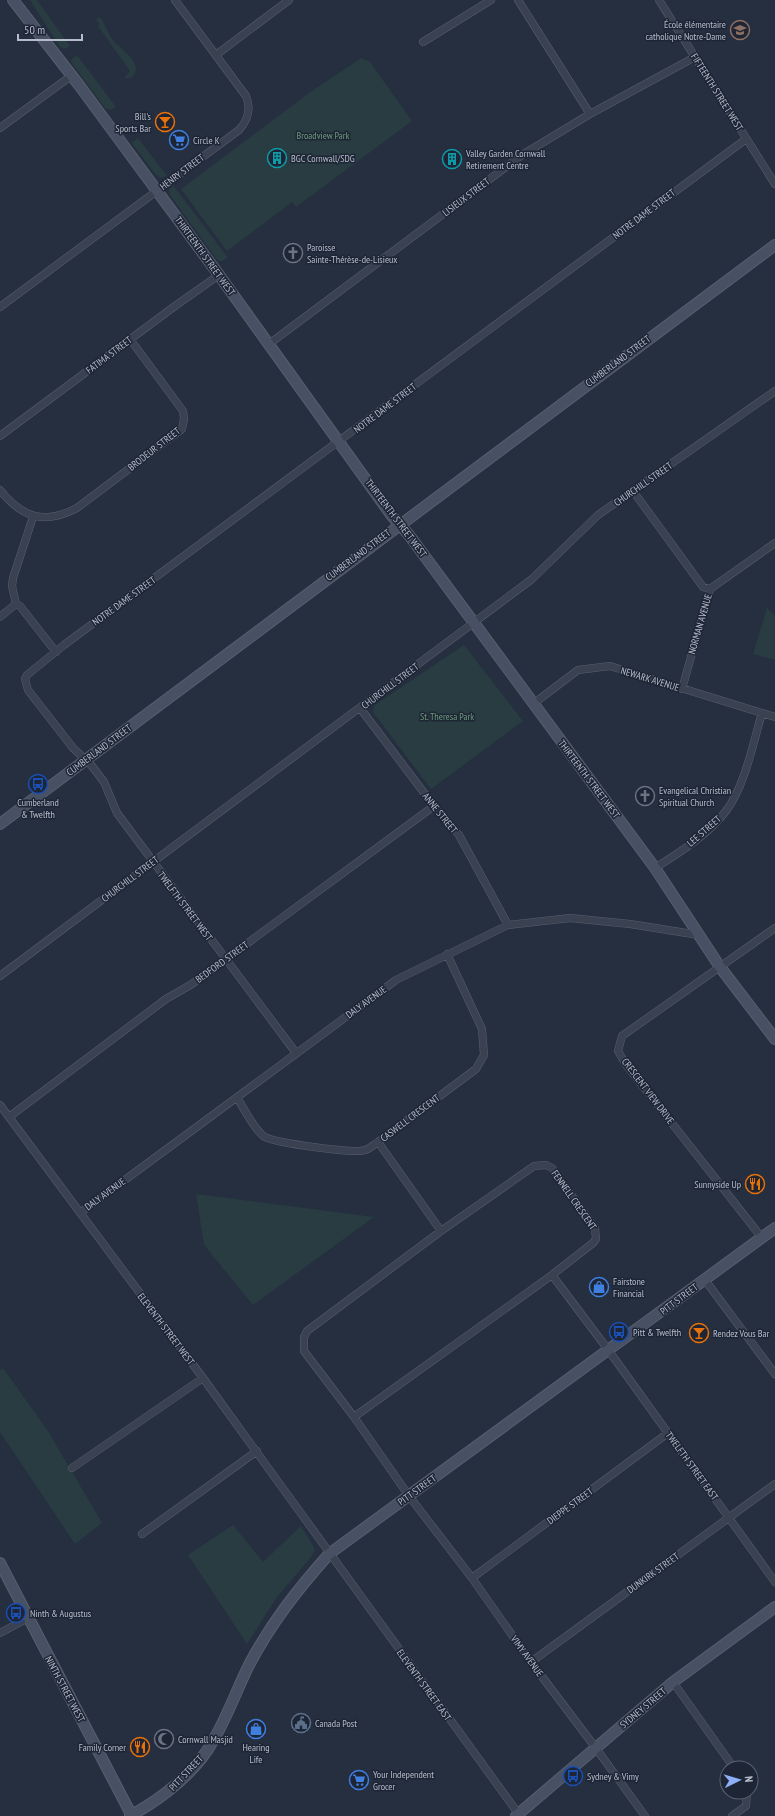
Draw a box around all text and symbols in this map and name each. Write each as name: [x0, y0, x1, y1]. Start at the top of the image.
scale bar: [18, 16, 82, 42]
place label: École élémentaire catholique Notre-Dame: [645, 18, 726, 43]
school or university icon: École élémentaire catholique Notre-Dame: [729, 19, 751, 41]
text: 50 m: [24, 22, 45, 37]
street label: FIFTEENTH STREET WEST: [688, 51, 746, 134]
place label: Bill's Sports Bar: [115, 110, 152, 135]
bar icon: Bill's Sports Bar: [154, 111, 176, 133]
supermarket icon: Circle K: [168, 129, 190, 151]
park label: Broadview Park: [297, 129, 350, 142]
place label: Circle K: [193, 134, 220, 147]
building icon: BGC Cornwall/SDG: [266, 147, 288, 169]
place label: Valley Garden Cornwall Retirement Centre: [465, 147, 546, 172]
building icon: Valley Garden Cornwall Retirement Centre: [441, 148, 463, 170]
street label: HENRY STREET: [157, 151, 207, 193]
place label: BGC Cornwall/SDG: [291, 152, 355, 165]
street label: LISIEUX STREET: [440, 175, 493, 219]
street label: NOTRE DAME STREET: [610, 186, 678, 242]
street label: THIRTEENTH STREET WEST: [172, 214, 238, 299]
place label: Paroisse Sainte-Thérèse-de-Lisieux: [307, 241, 398, 266]
church icon: Paroisse Sainte-Thérèse-de-Lisieux: [282, 242, 304, 264]
street label: CUMBERLAND STREET: [583, 332, 654, 390]
street label: FATIMA STREET: [83, 333, 135, 377]
street label: NOTRE DAME STREET: [351, 380, 419, 436]
street label: BRODEUR STREET: [125, 424, 183, 474]
street label: CHURCHILL STREET: [611, 459, 675, 509]
street label: THIRTEENTH STREET WEST: [362, 476, 430, 560]
street label: CUMBERLAND STREET: [323, 526, 394, 584]
street label: NOTRE DAME STREET: [90, 573, 159, 628]
street label: NORMAN AVENUE: [685, 592, 715, 656]
street label: CHURCHILL STREET: [359, 660, 422, 712]
street label: NEWARK AVENUE: [619, 664, 681, 694]
park label: St. Theresa Park: [420, 710, 474, 723]
street label: CUMBERLAND STREET: [64, 721, 135, 779]
street label: THIRTEENTH STREET WEST: [555, 737, 623, 821]
bus stop icon: Cumberland & Twelfth: [27, 773, 49, 795]
place label: Evangelical Christian Spiritual Church: [659, 784, 731, 809]
church icon: Evangelical Christian Spiritual Church: [634, 785, 656, 807]
street label: ANNE STREET: [420, 790, 461, 836]
place label: Cumberland & Twelfth: [17, 796, 59, 821]
street label: LEE STREET: [684, 812, 724, 850]
street label: CHURCHILL STREET: [99, 853, 162, 905]
street label: TWELFTH STREET WEST: [155, 869, 216, 944]
street label: BEDFORD STREET: [193, 938, 252, 986]
street label: DALY AVENUE: [343, 983, 389, 1021]
street label: CRESCENT VIEW DRIVE: [619, 1055, 677, 1127]
street label: CASWELL CRESCENT: [378, 1091, 443, 1145]
street label: FENNELL CRESCENT: [549, 1168, 600, 1233]
restaurant icon: Sunnyside Up: [744, 1173, 766, 1195]
street label: DALY AVENUE: [82, 1175, 128, 1213]
place label: Sunnyside Up: [694, 1178, 741, 1191]
place label: Fairstone Financial: [613, 1275, 645, 1300]
shop icon: Fairstone Financial: [588, 1276, 610, 1298]
street label: PITT STREET: [657, 1280, 701, 1318]
street label: ELEVENTH STREET WEST: [135, 1290, 198, 1368]
bus stop icon: Pitt & Twelfth: [608, 1321, 630, 1343]
bar icon: Rendez Vous Bar: [688, 1322, 710, 1344]
place label: Pitt & Twelfth: [633, 1326, 681, 1339]
place label: Rendez Vous Bar: [713, 1327, 770, 1340]
street label: TWELFTH STREET EAST: [663, 1429, 722, 1503]
street label: PITT STREET: [395, 1471, 439, 1508]
street label: DIEPPE STREET: [544, 1485, 596, 1527]
street label: DUNKIRK STREET: [624, 1549, 682, 1596]
bus stop icon: Ninth & Augustus: [5, 1602, 27, 1624]
place label: Ninth & Augustus: [30, 1607, 92, 1620]
street label: VIMY AVENUE: [507, 1632, 546, 1679]
street label: ELEVENTH STREET EAST: [394, 1647, 455, 1724]
street label: NINTH STREET WEST: [42, 1654, 88, 1725]
street label: SYDNEY STREET: [617, 1684, 669, 1731]
public building icon: Canada Post: [290, 1712, 312, 1734]
place label: Canada Post: [315, 1717, 357, 1730]
shop icon: Hearing Life: [245, 1718, 267, 1740]
mosque icon: Cornwall Masjid: [153, 1728, 175, 1750]
place label: Cornwall Masjid: [178, 1733, 233, 1746]
restaurant icon: Family Corner: [129, 1736, 151, 1758]
place label: Family Corner: [79, 1741, 126, 1754]
place label: Hearing Life: [242, 1741, 270, 1766]
street label: PITT STREET: [166, 1752, 206, 1794]
north arrow: [719, 1760, 759, 1800]
bus stop icon: Sydney & Vimy: [562, 1765, 584, 1787]
place label: Your Independent Grocer: [373, 1768, 434, 1793]
supermarket icon: Your Independent Grocer: [348, 1769, 370, 1791]
place label: Sydney & Vimy: [587, 1770, 639, 1783]
text: N: [742, 1776, 756, 1783]

